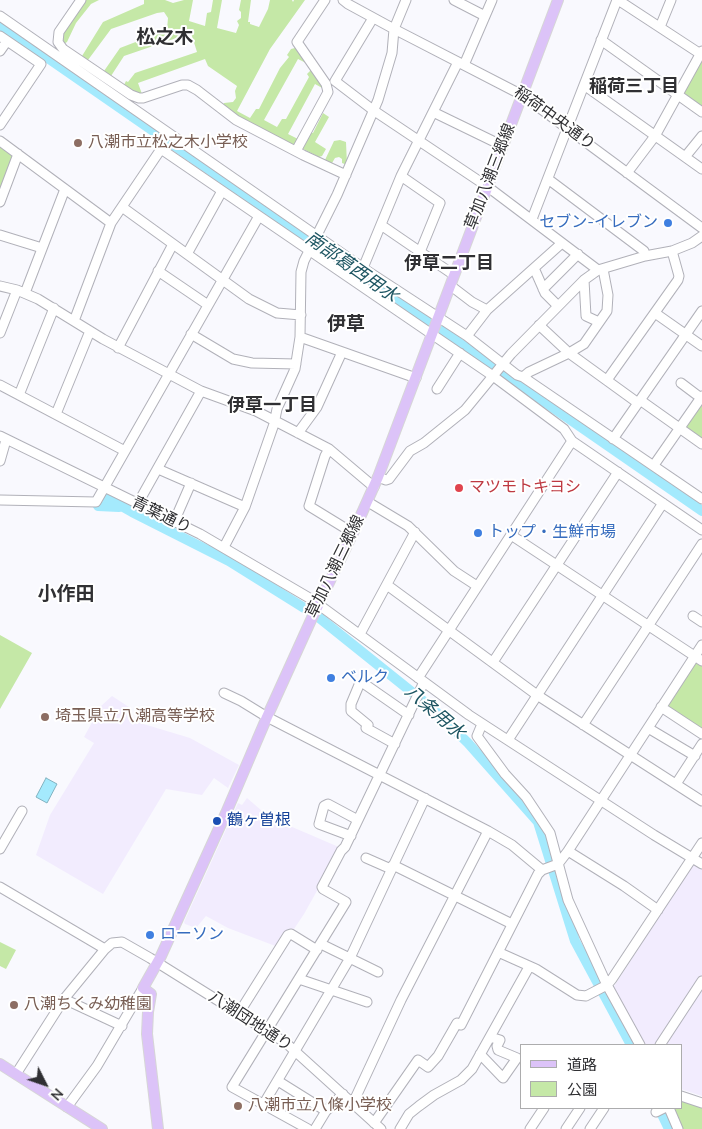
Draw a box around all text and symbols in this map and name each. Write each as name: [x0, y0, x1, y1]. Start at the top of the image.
district label: 松之木: [137, 27, 193, 49]
district label: 稲荷三丁目: [589, 77, 679, 99]
street label: 稲荷中央通り: [510, 83, 598, 155]
street label: 草加八潮三郷線: [462, 121, 520, 233]
place label: 八潮市立松之木小学校: [88, 133, 248, 153]
marker: 八潮市立松之木小学校: [72, 137, 84, 149]
place label: セブン-イレブン: [539, 213, 658, 233]
marker: セブン-イレブン: [662, 217, 674, 229]
water label: 南部葛西用水: [301, 228, 401, 308]
district label: 伊草二丁目: [404, 254, 494, 276]
district label: 伊草: [327, 314, 365, 336]
district label: 伊草一丁目: [227, 396, 317, 418]
place label: マツモトキヨシ: [469, 478, 581, 498]
marker: マツモトキヨシ: [453, 482, 465, 494]
street label: 青葉通り: [128, 493, 194, 539]
street label: 草加八潮三郷線: [303, 512, 369, 622]
place label: トップ・生鮮市場: [488, 523, 616, 543]
marker: トップ・生鮮市場: [472, 527, 484, 539]
district label: 小作田: [38, 584, 94, 606]
place label: ベルク: [341, 668, 389, 688]
marker: ベルク: [325, 672, 337, 684]
water label: 八条用水: [400, 681, 468, 745]
place label: 埼玉県立八潮高等学校: [55, 707, 215, 727]
marker: 埼玉県立八潮高等学校: [39, 711, 51, 723]
place label: 鶴ヶ曽根: [227, 811, 291, 831]
marker: 鶴ヶ曽根: [211, 815, 223, 827]
place label: ローソン: [160, 925, 224, 945]
marker: ローソン: [144, 929, 156, 941]
street label: 八潮団地通り: [205, 988, 295, 1056]
place label: 八潮ちくみ幼稚園: [24, 995, 152, 1015]
marker: 八潮ちくみ幼稚園: [8, 999, 20, 1011]
legend: [520, 1044, 682, 1109]
text: 道路: [567, 1055, 597, 1075]
north arrow: [20, 1059, 70, 1109]
text: 公園: [567, 1080, 597, 1100]
text: N: [46, 1084, 67, 1104]
place label: 八潮市立八條小学校: [248, 1096, 392, 1116]
marker: 八潮市立八條小学校: [232, 1100, 244, 1112]

